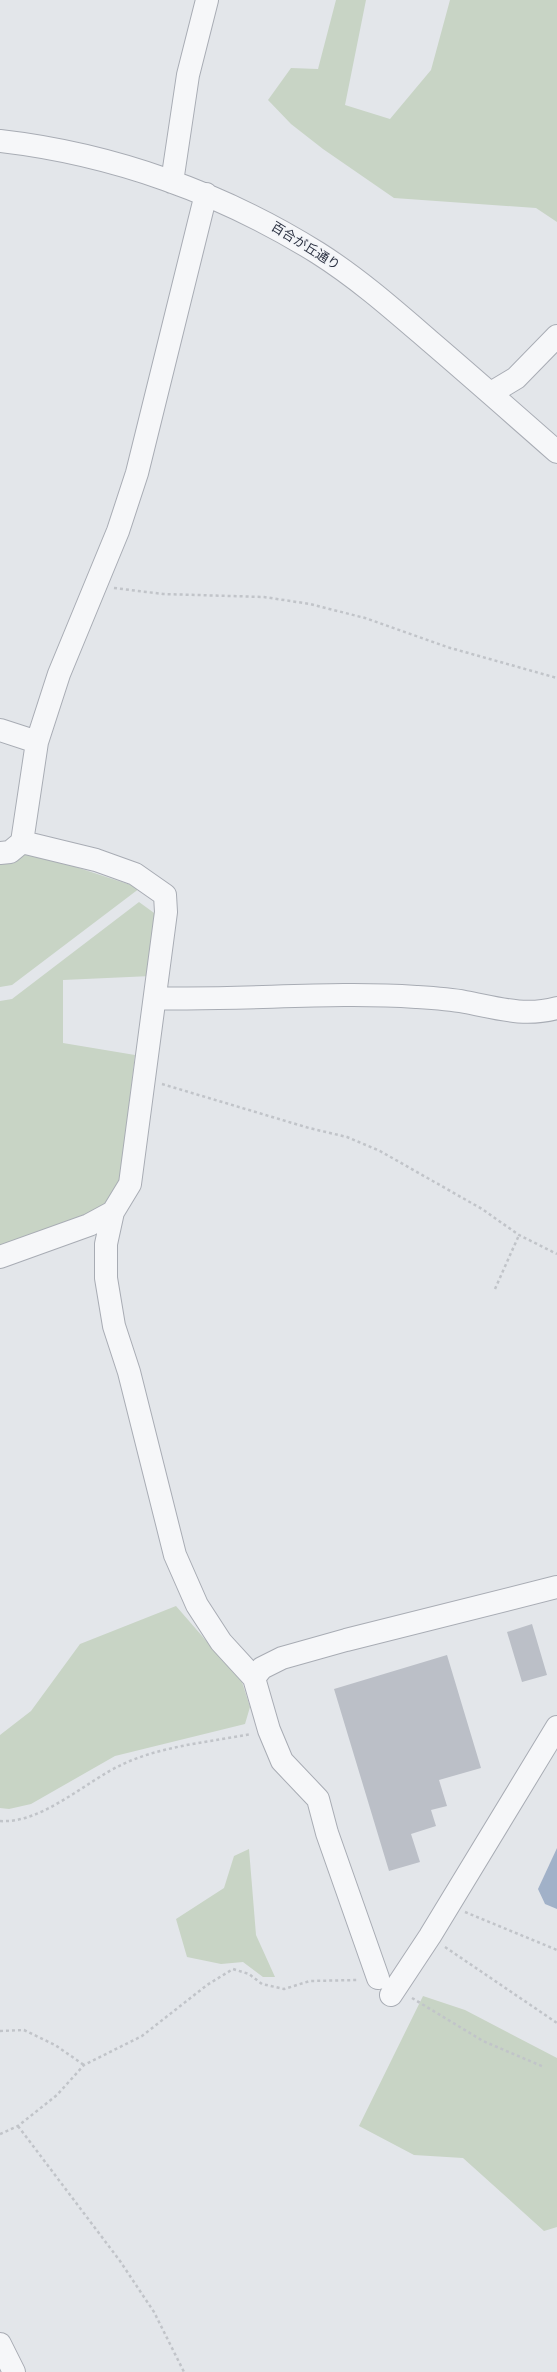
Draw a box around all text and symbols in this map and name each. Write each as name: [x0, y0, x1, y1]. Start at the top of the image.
street label: 百合が丘通り: [268, 219, 343, 274]

